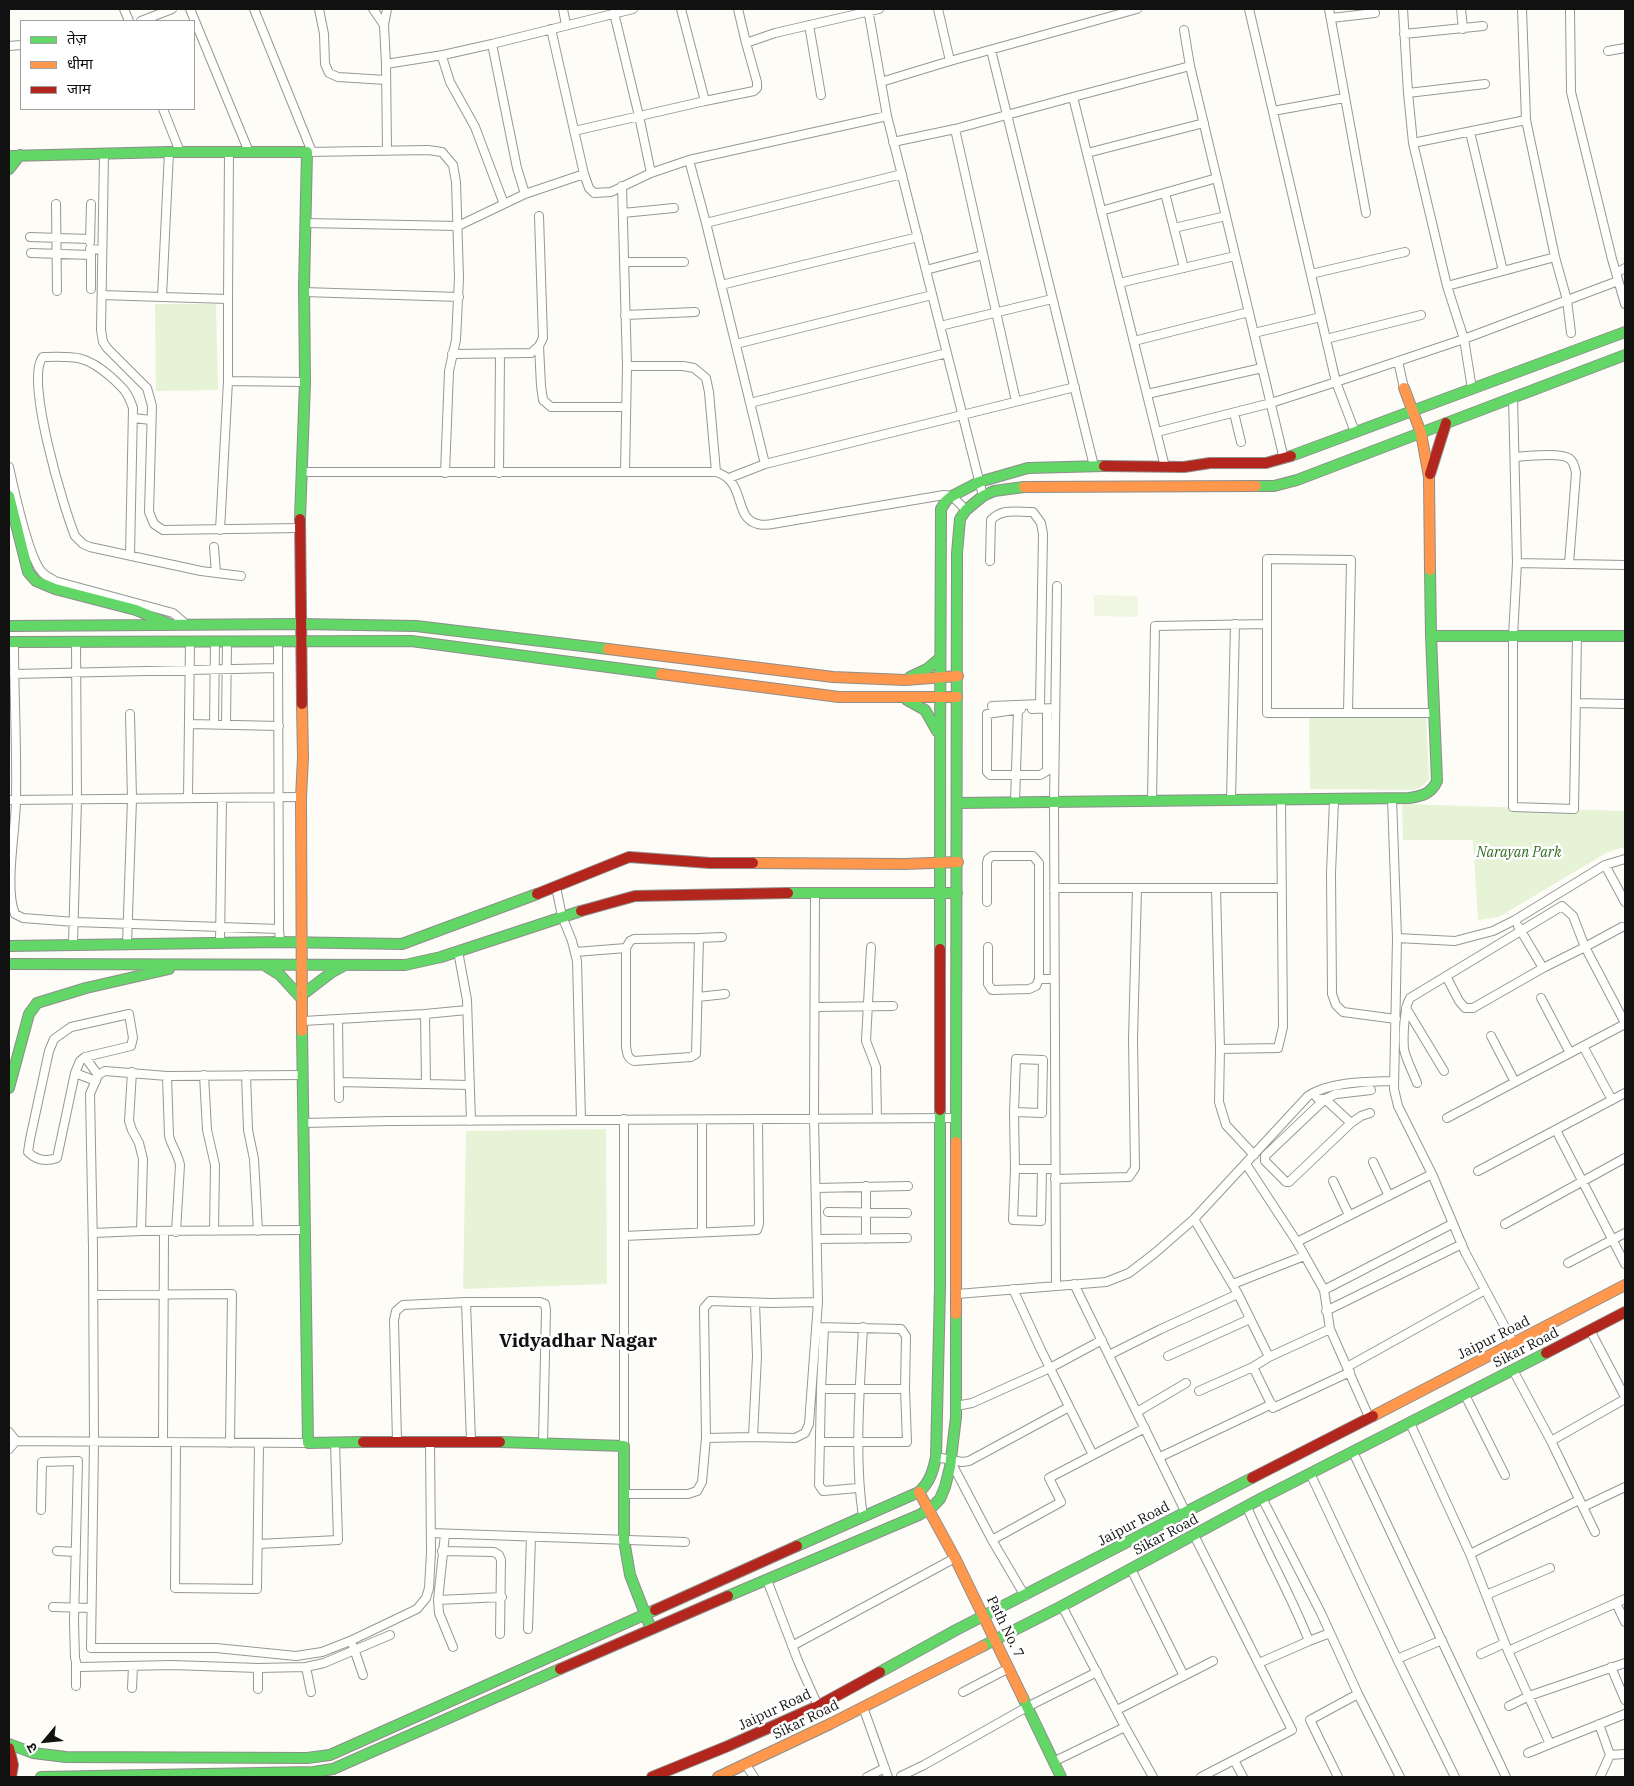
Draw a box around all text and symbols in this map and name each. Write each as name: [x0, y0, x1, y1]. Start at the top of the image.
legend: [20, 20, 195, 110]
text: तेज़: [67, 29, 87, 48]
text: धीमा: [67, 54, 93, 73]
text: जाम: [67, 79, 91, 98]
park label: Narayan Park: [1477, 845, 1561, 861]
street label: Jaipur Road: [1455, 1313, 1533, 1363]
street label: Sikar Road: [1490, 1324, 1562, 1372]
district label: Vidyadhar Nagar: [499, 1331, 657, 1353]
street label: Jaipur Road: [1095, 1498, 1173, 1550]
street label: Sikar Road: [1131, 1511, 1201, 1559]
street label: Path No. 7: [983, 1593, 1027, 1661]
street label: Jaipur Road: [736, 1686, 814, 1734]
street label: Sikar Road: [770, 1697, 842, 1743]
north arrow: [20, 1716, 70, 1766]
text: उ: [22, 1740, 42, 1756]

